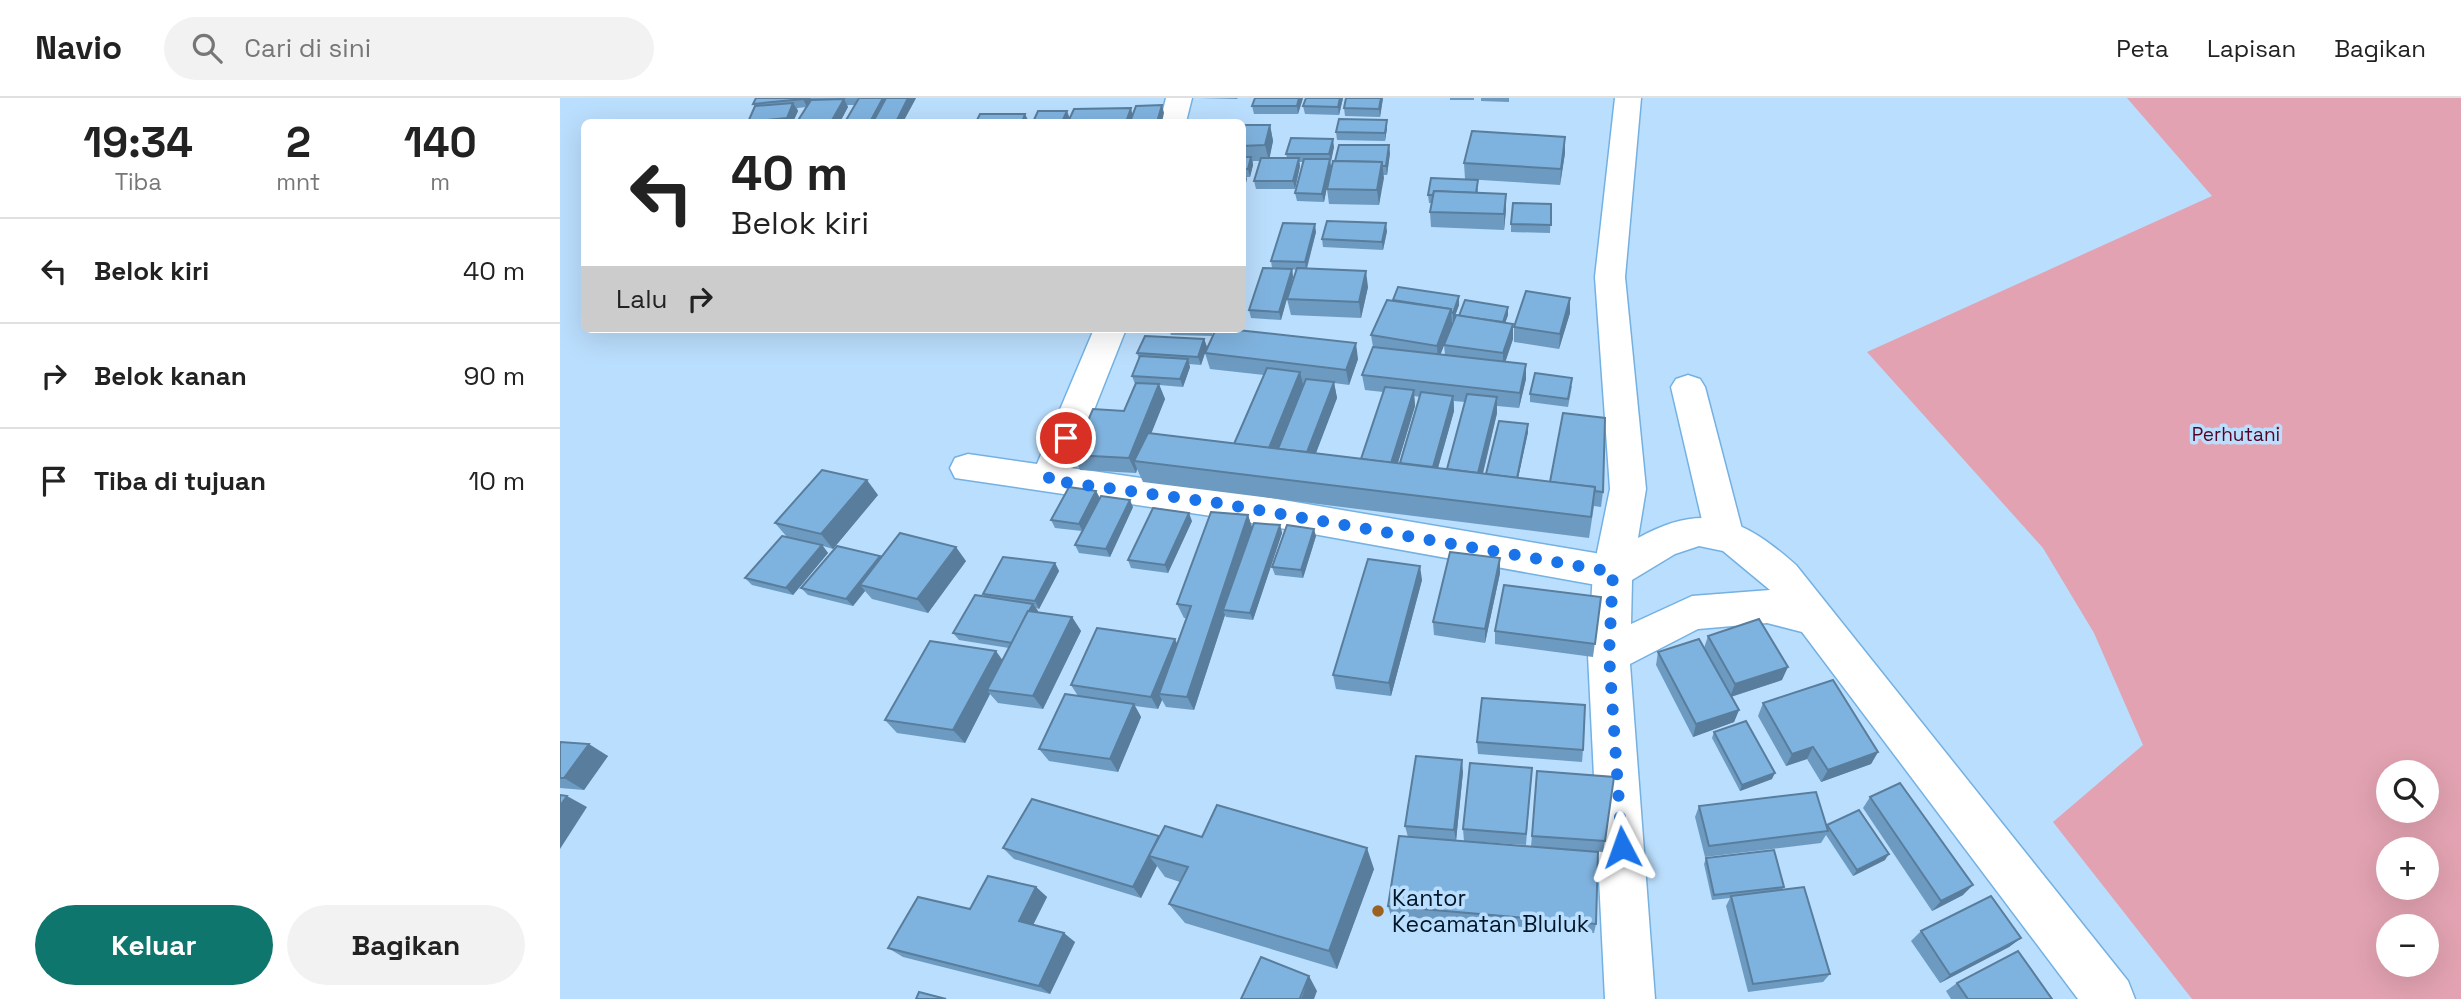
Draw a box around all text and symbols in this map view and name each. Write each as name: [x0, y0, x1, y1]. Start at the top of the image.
search box: [164, 17, 654, 80]
text: Navio: [35, 27, 122, 69]
icon: search: [188, 29, 226, 67]
text: Cari di sini: [244, 31, 371, 65]
text: Peta: [2116, 33, 2169, 64]
text: Lapisan: [2207, 33, 2296, 64]
text: Bagikan: [2334, 33, 2426, 64]
text: 19:34: [83, 116, 193, 169]
text: 2: [286, 116, 311, 169]
text: 140: [404, 116, 477, 169]
text: 40 m: [731, 142, 848, 204]
icon: left: [616, 147, 707, 238]
text: Tiba: [115, 167, 162, 197]
text: mnt: [276, 167, 320, 197]
text: m: [430, 167, 450, 197]
text: Belok kiri: [731, 203, 869, 243]
icon: left: [35, 252, 73, 290]
text: Belok kiri: [94, 254, 209, 288]
text: 40 m: [463, 254, 525, 288]
icon: right: [681, 280, 719, 318]
text: Lalu: [616, 282, 667, 316]
icon: right: [35, 357, 73, 395]
text: Belok kanan: [94, 359, 247, 393]
text: 90 m: [463, 359, 525, 393]
pin: [1036, 408, 1096, 468]
icon: arrive: [1047, 419, 1085, 457]
park label: Perhutani: [2192, 422, 2280, 447]
icon: arrive: [35, 462, 73, 500]
text: Tiba di tujuan: [94, 464, 266, 498]
text: 10 m: [468, 464, 525, 498]
map controls: [2376, 760, 2439, 977]
button: search: [2376, 760, 2439, 823]
position arrow: [1585, 810, 1659, 884]
button: +: [2376, 837, 2439, 900]
place label: Kantor Kecamatan Bluluk: [1392, 883, 1589, 939]
marker: Kantor Kecamatan Bluluk: [1370, 903, 1386, 919]
button: Keluar: [35, 905, 273, 985]
button: Bagikan: [287, 905, 525, 985]
button: −: [2376, 914, 2439, 977]

